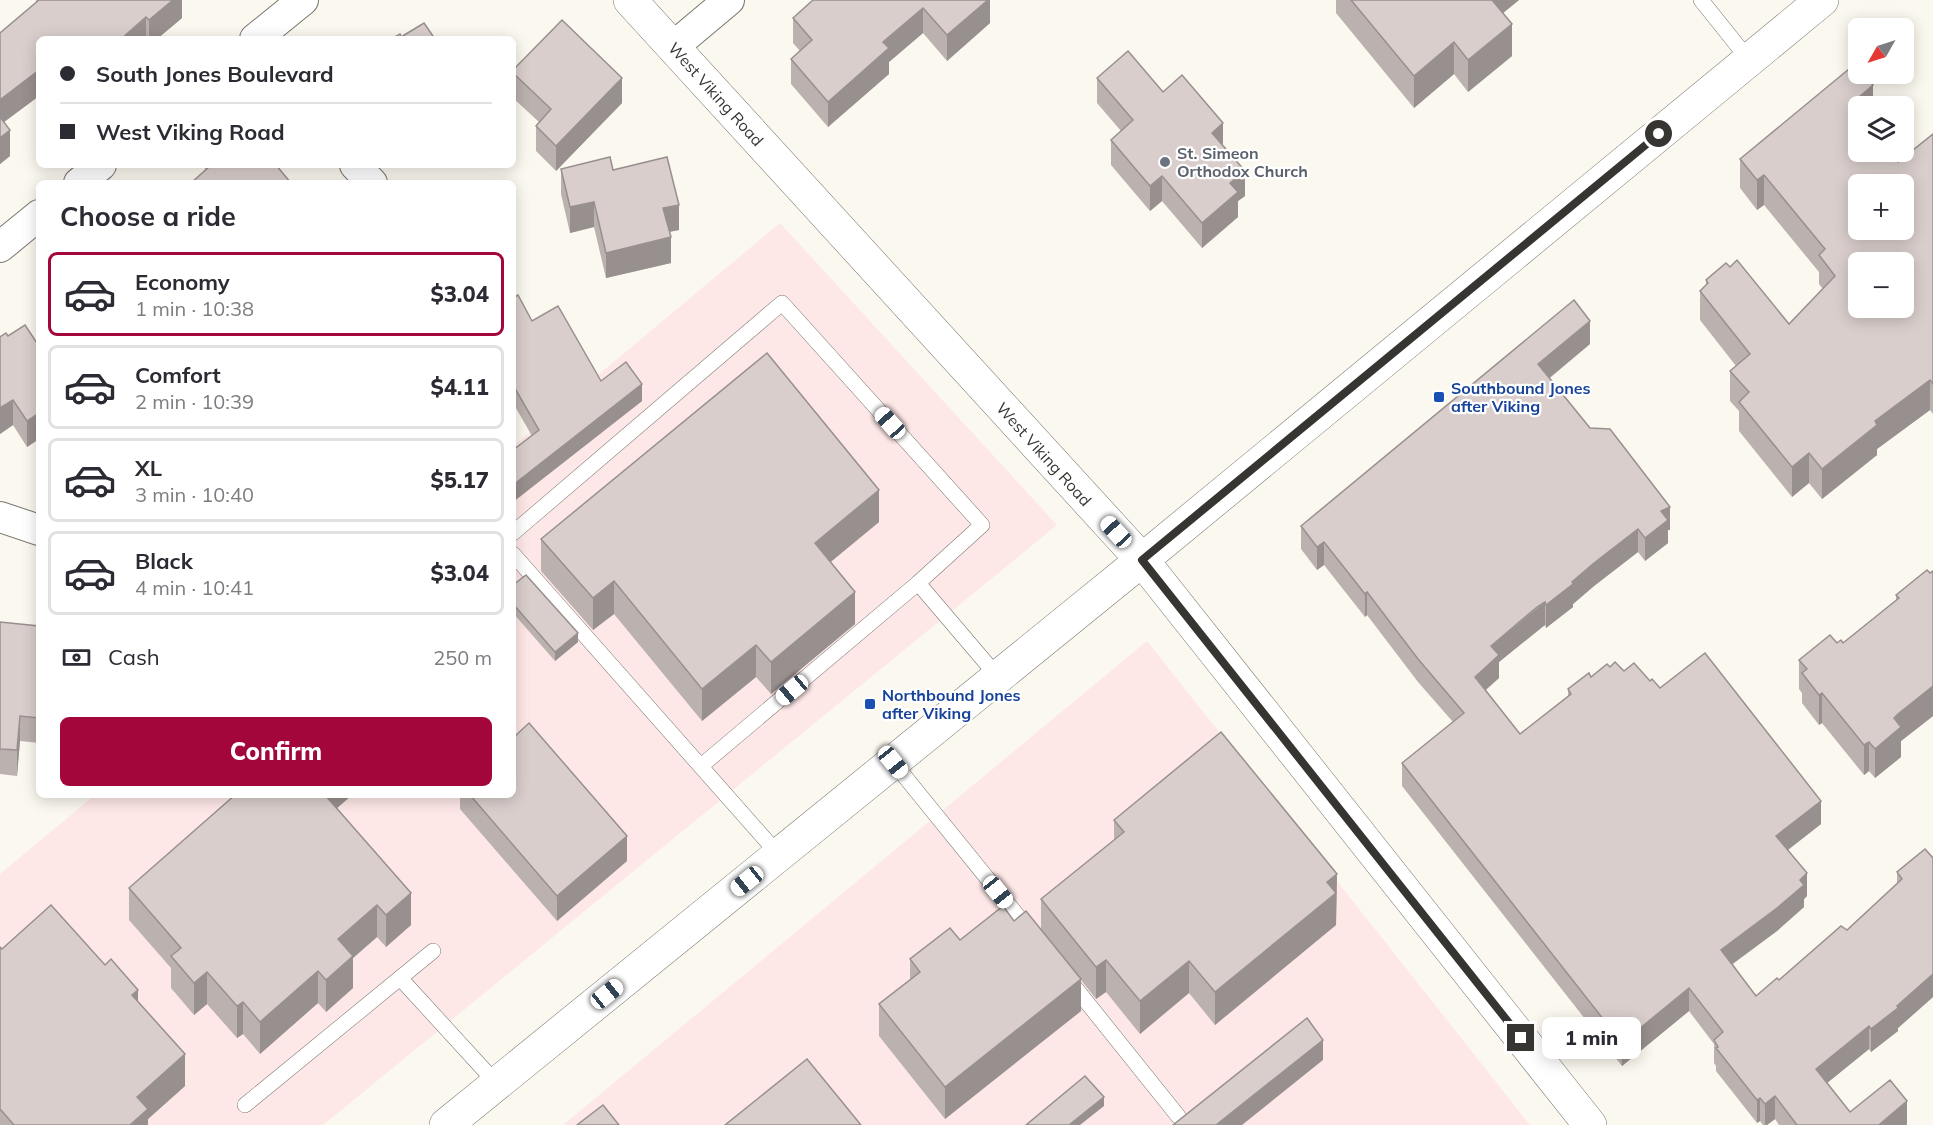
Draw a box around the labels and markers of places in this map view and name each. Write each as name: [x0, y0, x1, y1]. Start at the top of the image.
place label: St. Simeon Orthodox Church: [1177, 143, 1308, 181]
marker: St. Simeon Orthodox Church: [1158, 155, 1172, 169]
place label: Southbound Jones after Viking: [1451, 378, 1591, 416]
marker: Southbound Jones after Viking: [1432, 390, 1446, 404]
place label: Northbound Jones after Viking: [882, 685, 1021, 723]
marker: Northbound Jones after Viking: [863, 697, 877, 711]

